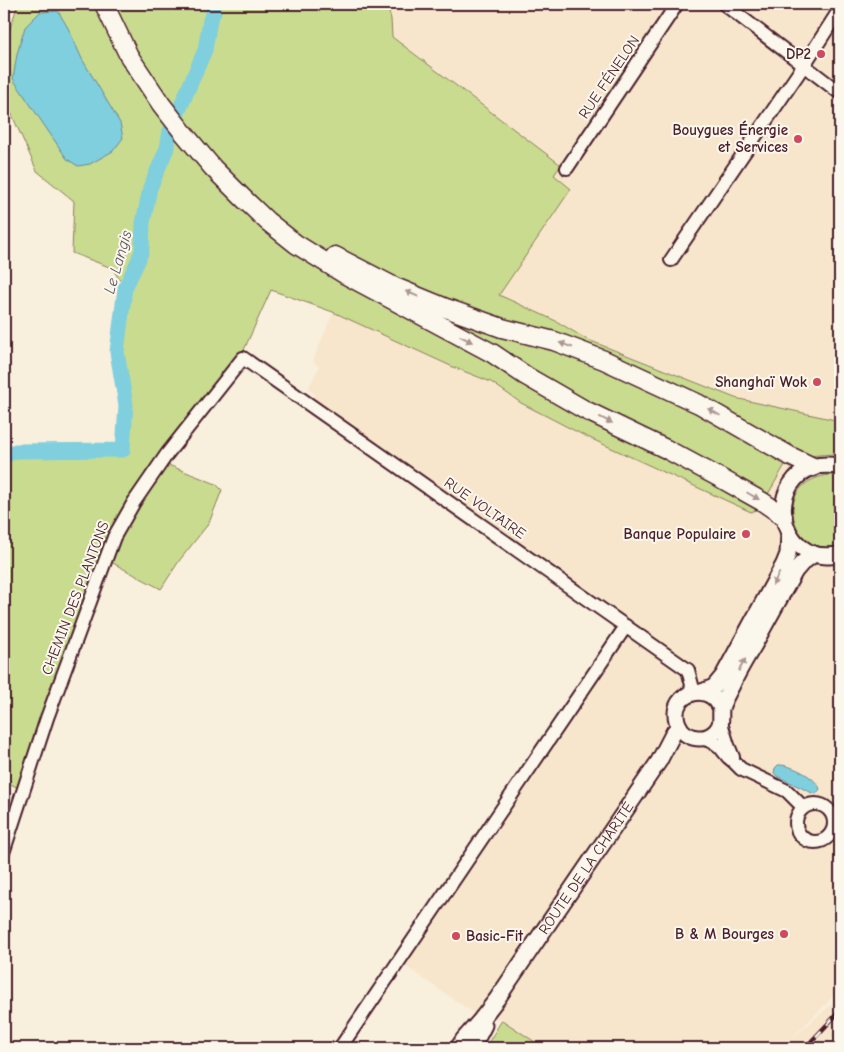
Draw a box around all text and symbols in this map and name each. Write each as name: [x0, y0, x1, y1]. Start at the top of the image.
street label: RUE FÉNELON: [574, 31, 643, 122]
place label: DP2: [786, 45, 811, 63]
marker: DP2: [815, 48, 827, 60]
place label: Bouygues Énergie et Services: [672, 120, 788, 156]
marker: Bouygues Énergie et Services: [792, 133, 804, 145]
water label: Le Langis: [100, 228, 136, 296]
one-way arrow: [404, 290, 419, 298]
one-way arrow: [459, 335, 473, 343]
one-way arrow: [558, 341, 573, 349]
place label: Shanghaï Wok: [715, 373, 808, 391]
marker: Shanghaï Wok: [811, 376, 823, 388]
one-way arrow: [707, 408, 720, 417]
one-way arrow: [599, 416, 614, 425]
street label: RUE VOLTAIRE: [441, 473, 529, 543]
one-way arrow: [746, 492, 760, 501]
street label: CHEMIN DES PLANTONS: [37, 518, 113, 678]
place label: Banque Populaire: [624, 525, 736, 543]
marker: Banque Populaire: [740, 528, 752, 540]
one-way arrow: [772, 571, 780, 586]
one-way arrow: [738, 659, 747, 672]
street label: ROUTE DE LA CHARITÉ: [535, 798, 637, 938]
place label: B & M Bourges: [675, 925, 774, 943]
place label: Basic-Fit: [466, 927, 524, 945]
marker: B & M Bourges: [778, 928, 790, 940]
marker: Basic-Fit: [450, 930, 462, 942]

